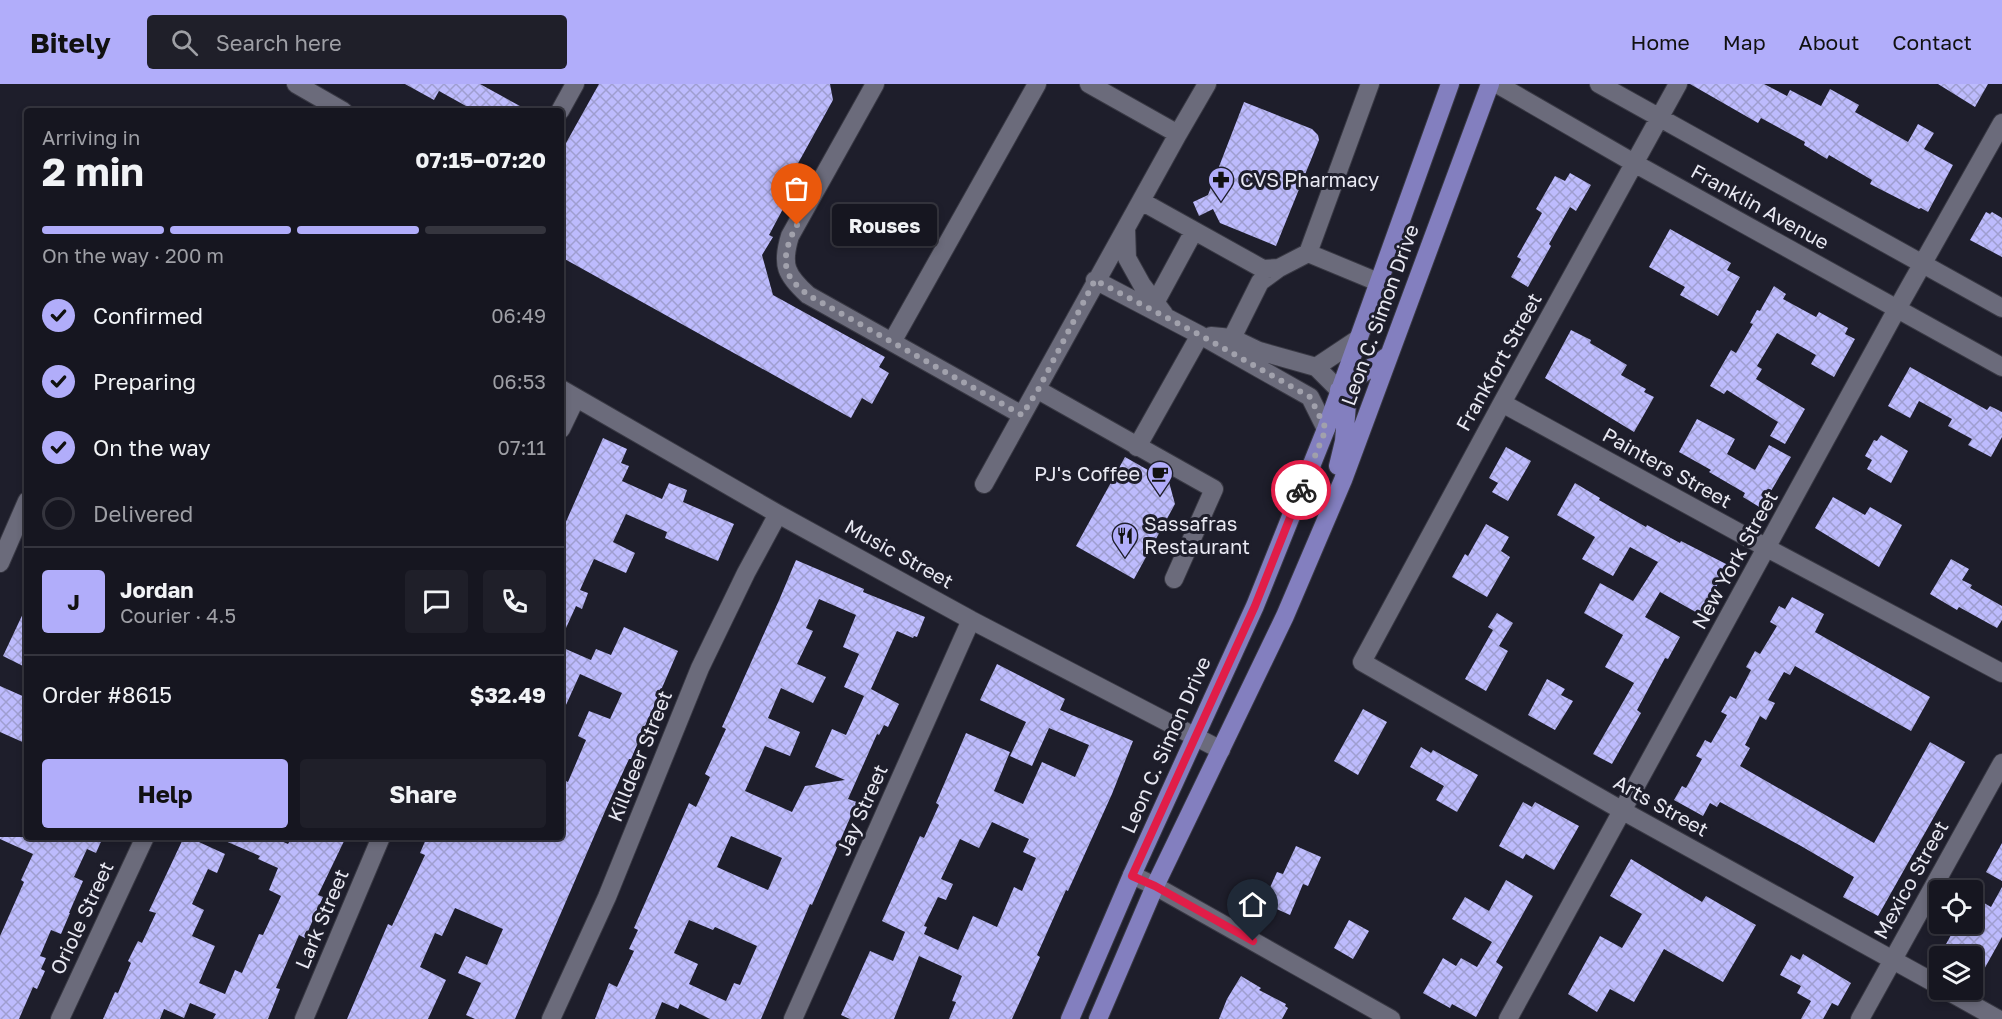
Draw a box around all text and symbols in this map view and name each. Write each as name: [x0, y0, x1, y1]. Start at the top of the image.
search box: [147, 15, 567, 69]
text: Bitely: [30, 26, 111, 59]
icon: search: [168, 26, 201, 59]
text: Search here: [216, 29, 342, 56]
text: Home: [1630, 29, 1690, 55]
text: Map: [1723, 29, 1766, 55]
text: About: [1799, 29, 1859, 55]
text: Contact: [1892, 29, 1972, 55]
text: Arriving in: [42, 125, 140, 149]
text: 07:15–07:20: [415, 146, 546, 173]
text: 2 min: [42, 148, 144, 195]
street label: Franklin Avenue: [1687, 158, 1834, 254]
pin: [771, 163, 822, 225]
pharmacy icon: CVS Pharmacy: [1206, 165, 1236, 203]
place label: CVS Pharmacy: [1240, 167, 1379, 191]
icon: bag: [780, 172, 813, 205]
callout: Rouses: [833, 204, 938, 246]
text: Rouses: [849, 213, 920, 237]
street label: Leon C. Simon Drive: [1335, 221, 1423, 409]
text: On the way · 200 m: [42, 243, 224, 267]
street label: Frankfort Street: [1450, 288, 1546, 435]
icon: check: [42, 299, 75, 332]
text: Confirmed: [93, 302, 203, 329]
text: 06:49: [491, 303, 546, 327]
icon: check: [42, 365, 75, 398]
text: Preparing: [93, 368, 196, 395]
text: 06:53: [492, 369, 546, 393]
street label: Painters Street: [1599, 422, 1736, 512]
icon: check: [42, 431, 75, 464]
text: On the way: [93, 434, 211, 461]
text: 07:11: [498, 435, 546, 459]
cafe icon: PJ's Coffee: [1145, 459, 1175, 497]
courier: [1271, 460, 1331, 520]
place label: PJ's Coffee: [1034, 461, 1140, 485]
icon: bike: [1285, 474, 1318, 507]
street label: New York Street: [1686, 486, 1782, 633]
text: Delivered: [93, 500, 193, 527]
place label: Sassafras Restaurant: [1144, 511, 1250, 558]
street label: Music Street: [841, 513, 958, 593]
restaurant icon: Sassafras Restaurant: [1110, 521, 1140, 559]
button: chat: [405, 570, 468, 633]
button: phone: [483, 570, 546, 633]
text: Jordan: [120, 576, 194, 603]
text: J: [67, 588, 80, 615]
text: Courier · 4.5: [120, 603, 236, 627]
street label: Leon C. Simon Drive: [1115, 652, 1215, 837]
text: Order #8615: [42, 681, 172, 708]
text: $32.49: [470, 681, 546, 708]
street label: Killdeer Street: [602, 687, 676, 825]
button: Help: [42, 759, 288, 828]
button: Share: [300, 759, 546, 828]
street label: Jay Street: [830, 760, 892, 859]
street label: Arts Street: [1610, 769, 1713, 841]
street label: Mexico Street: [1868, 816, 1953, 943]
street label: Oriole Street: [44, 857, 118, 978]
street label: Lark Street: [289, 865, 353, 972]
pin: [1227, 879, 1278, 941]
map controls: [1929, 880, 1983, 1000]
button: locate: [1929, 880, 1983, 934]
icon: home: [1236, 888, 1269, 921]
button: layers: [1929, 946, 1983, 1000]

